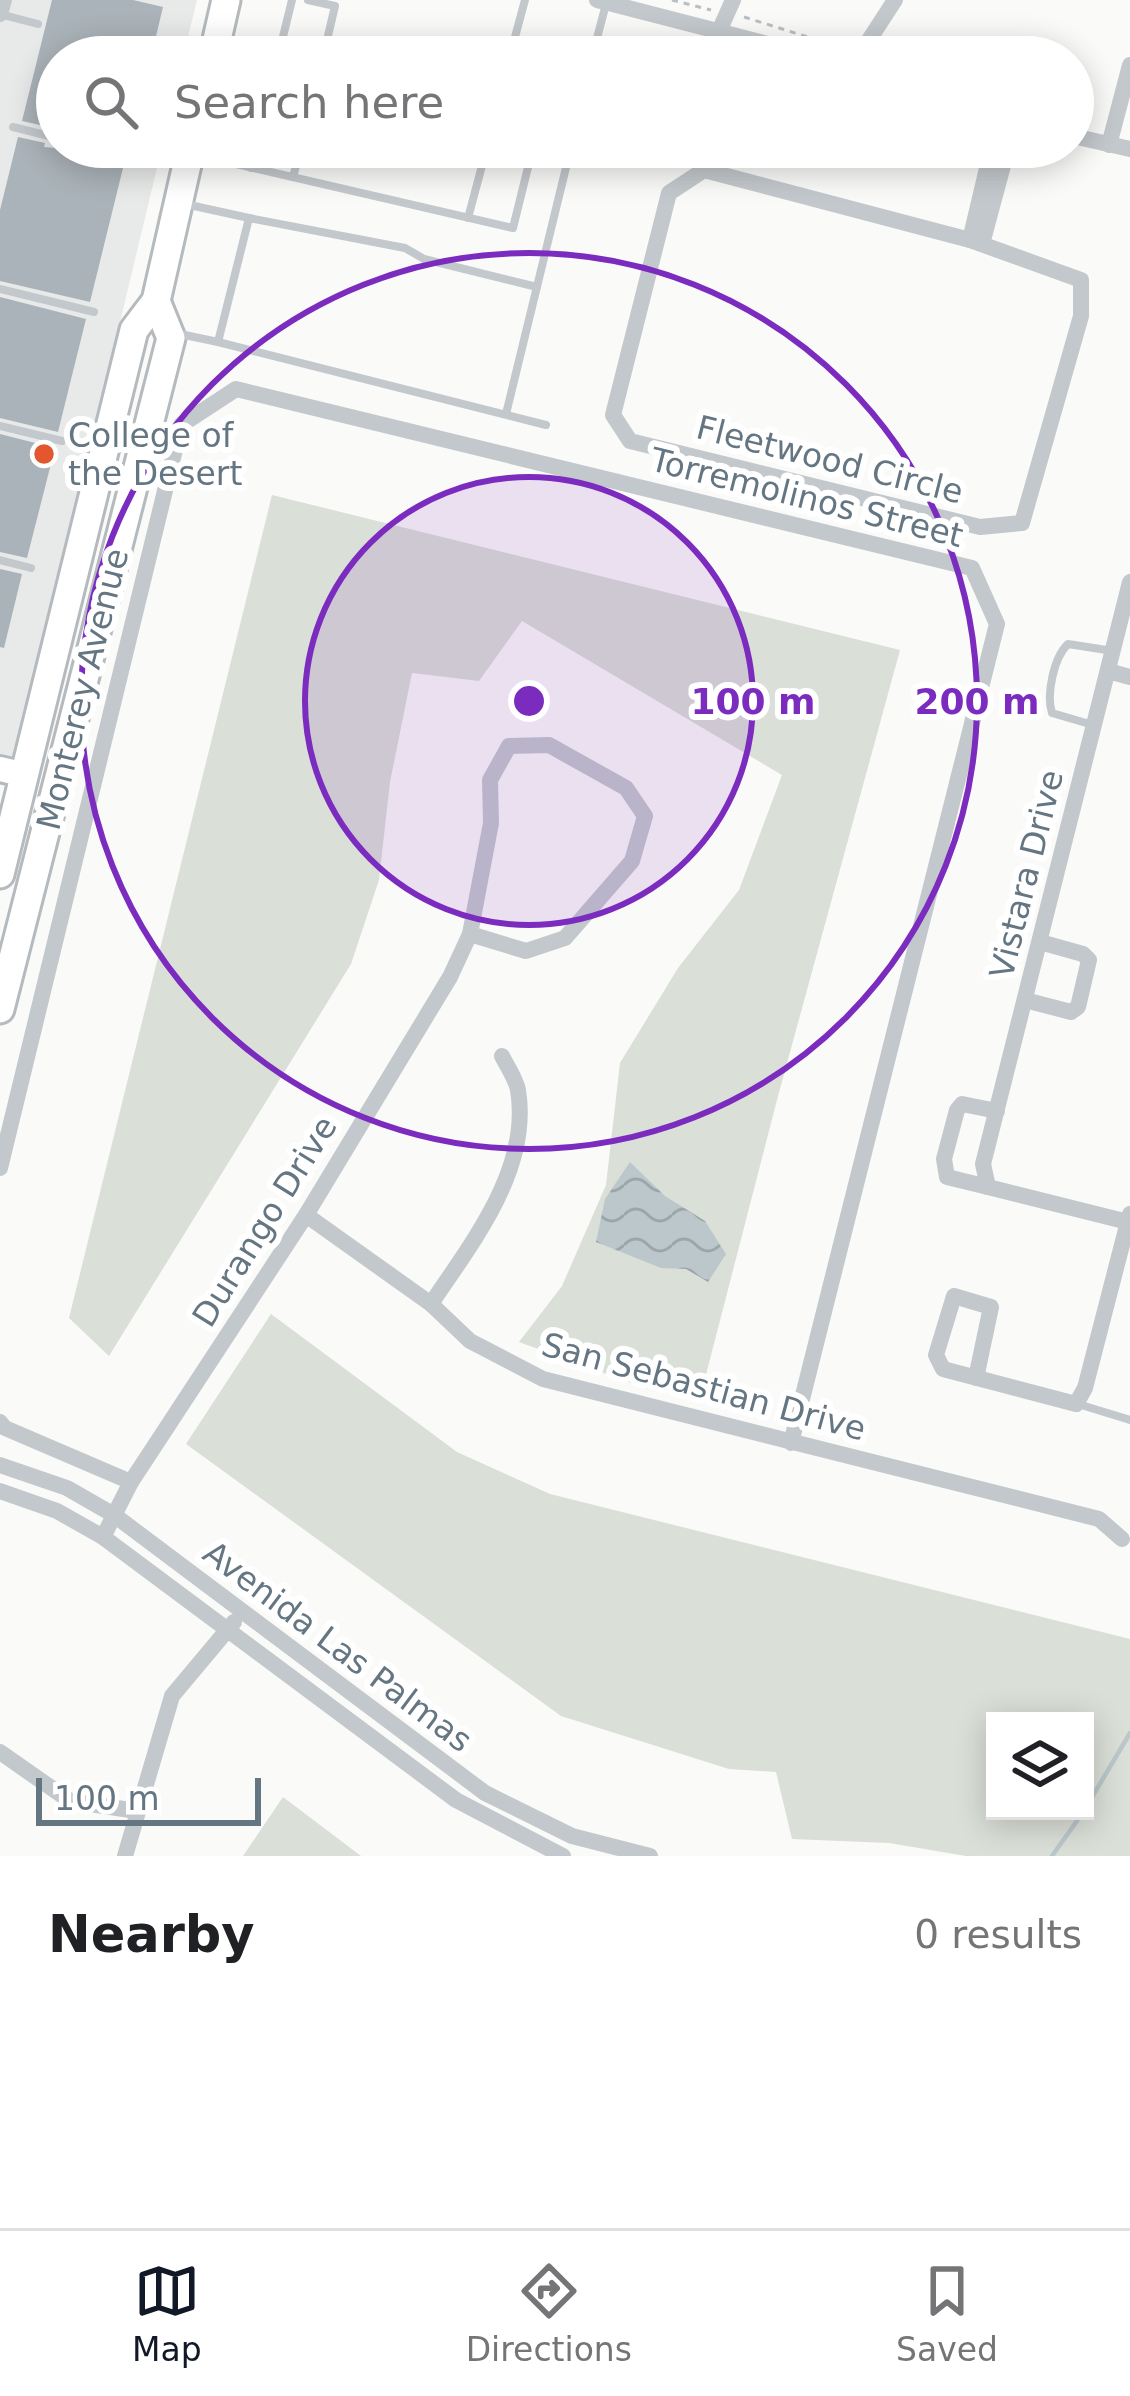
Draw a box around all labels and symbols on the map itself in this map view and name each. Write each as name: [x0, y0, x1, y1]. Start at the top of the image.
street label: Fleetwood Circle: [693, 408, 967, 511]
place label: College of the Desert: [68, 416, 242, 493]
street label: Torremolinos Street: [646, 440, 967, 555]
marker: College of the Desert: [31, 441, 57, 467]
street label: Monterey Avenue: [29, 544, 136, 834]
centre of rings: [508, 680, 550, 722]
text: 100 m: [690, 681, 816, 722]
text: 200 m: [914, 681, 1040, 722]
street label: Vistara Drive: [982, 766, 1071, 982]
street label: Durango Drive: [184, 1109, 345, 1334]
street label: San Sebastian Drive: [538, 1324, 870, 1449]
street label: Avenida Las Palmas: [196, 1533, 480, 1760]
scale bar: [36, 1772, 261, 1825]

